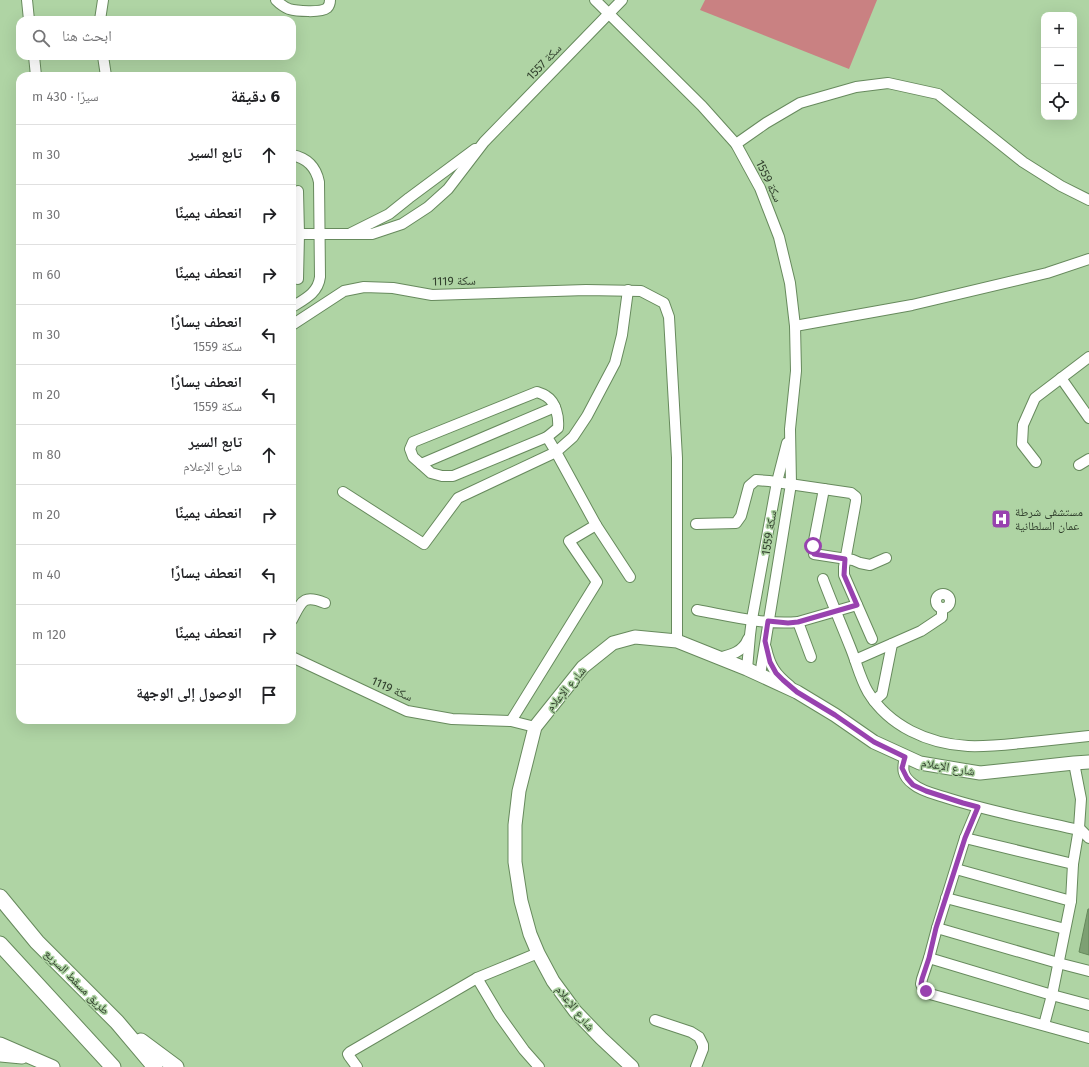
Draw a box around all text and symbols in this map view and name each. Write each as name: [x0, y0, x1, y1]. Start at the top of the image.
map controls: [1041, 12, 1077, 120]
button: +: [1041, 12, 1077, 48]
search box: [16, 16, 296, 60]
icon: search: [30, 27, 52, 49]
text: ابحث هنا: [62, 27, 112, 45]
street label: سكة 1557: [524, 41, 564, 83]
button: −: [1041, 48, 1077, 84]
button: locate: [1041, 84, 1077, 120]
text: 6 دقيقة: [231, 86, 280, 107]
text: سيرًا · 430 m: [32, 89, 99, 104]
text: تابع السير: [188, 144, 242, 162]
icon: ahead: [258, 144, 280, 166]
text: 30 m: [32, 147, 60, 162]
street label: سكة 1559: [753, 158, 785, 205]
text: انعطف يمينًا: [175, 204, 242, 222]
icon: right: [258, 204, 280, 226]
text: 30 m: [32, 207, 60, 222]
text: انعطف يمينًا: [175, 264, 242, 282]
icon: right: [258, 264, 280, 286]
text: 60 m: [32, 267, 61, 282]
street label: سكة 1119: [432, 274, 476, 288]
text: انعطف يسارًا: [170, 313, 242, 331]
icon: left: [258, 324, 280, 346]
text: 30 m: [32, 327, 60, 342]
text: سكة 1559: [193, 339, 242, 354]
text: انعطف يسارًا: [170, 373, 242, 391]
icon: left: [258, 384, 280, 406]
text: 20 m: [32, 387, 60, 402]
text: سكة 1559: [193, 399, 242, 414]
text: تابع السير: [188, 433, 242, 451]
icon: ahead: [258, 444, 280, 466]
text: 80 m: [32, 447, 61, 462]
text: شارع الإعلام: [183, 459, 242, 474]
text: انعطف يمينًا: [175, 504, 242, 522]
icon: right: [258, 504, 280, 526]
place label: مستشفى شرطة عمان السلطانية: [1015, 505, 1083, 533]
text: 20 m: [32, 507, 60, 522]
hospital icon: مستشفى شرطة عمان السلطانية: [990, 508, 1012, 530]
street label: سكة 1559: [759, 509, 779, 556]
route start: [804, 537, 822, 555]
text: انعطف يسارًا: [170, 564, 242, 582]
icon: left: [258, 564, 280, 586]
text: 40 m: [32, 567, 61, 582]
text: انعطف يمينًا: [175, 624, 242, 642]
icon: right: [258, 624, 280, 646]
text: 120 m: [32, 627, 66, 642]
street label: شارع الإعلام: [543, 664, 590, 715]
street label: سكة 1119: [369, 674, 415, 704]
text: الوصول إلى الوجهة: [136, 684, 242, 702]
icon: arrive: [258, 684, 280, 706]
street label: شارع الإعلام: [920, 755, 976, 780]
street label: طريق مسقط السريع: [41, 947, 113, 1018]
street label: شارع الإعلام: [552, 982, 598, 1034]
route end: [917, 982, 935, 1000]

